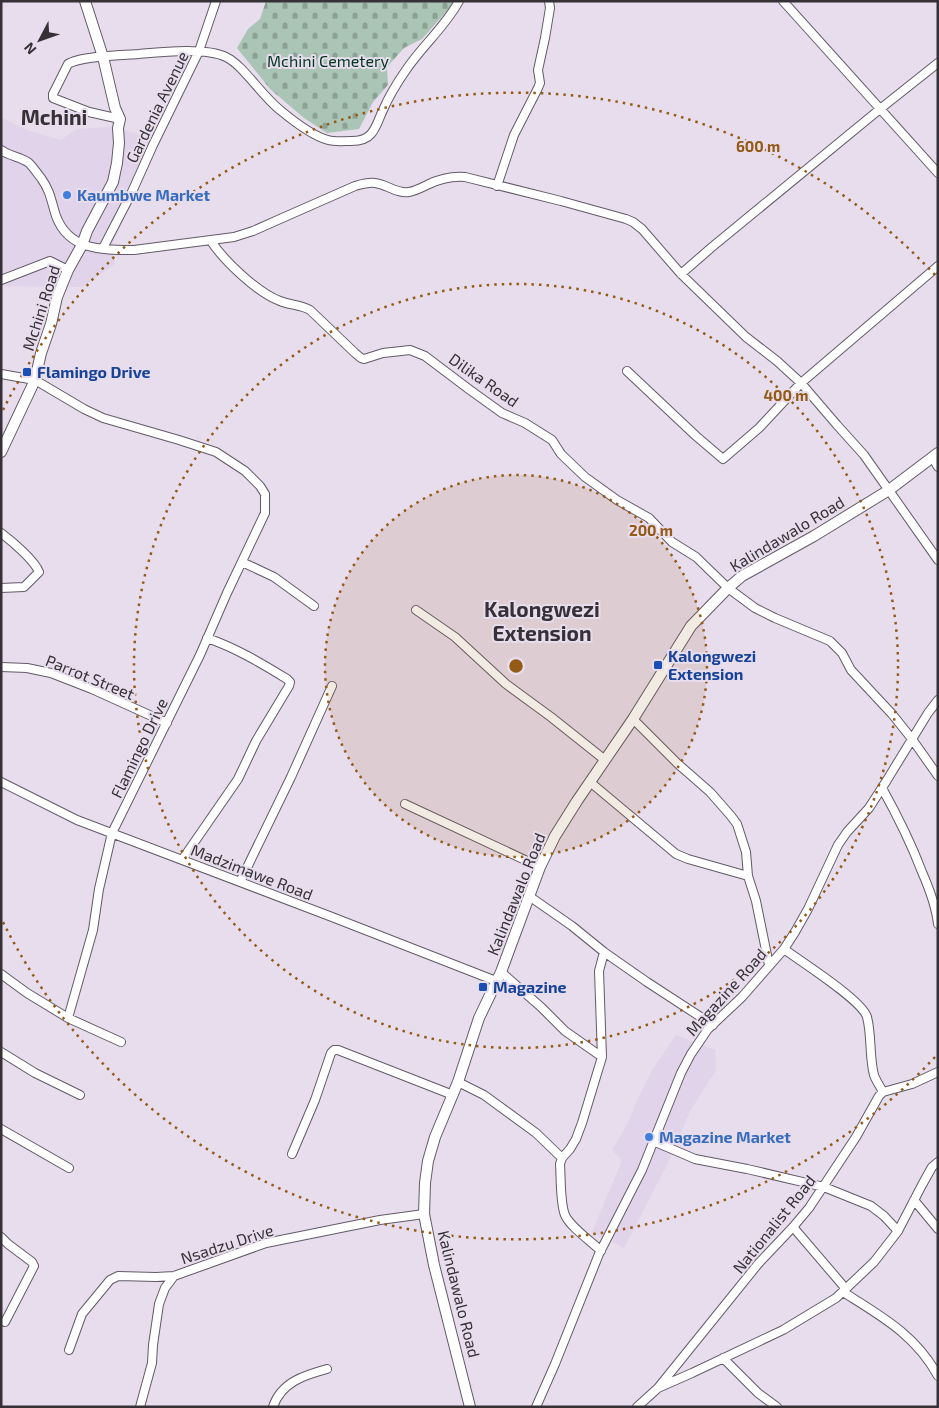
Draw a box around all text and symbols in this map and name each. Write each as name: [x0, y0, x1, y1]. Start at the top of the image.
north arrow: [15, 15, 65, 65]
text: N: [20, 39, 40, 58]
street label: Gardenia Avenue: [121, 48, 192, 166]
park label: Mchini Cemetery: [267, 51, 389, 70]
district label: Mchini: [21, 104, 87, 129]
text: 600 m: [736, 137, 780, 155]
place label: Kaumbwe Market: [77, 185, 211, 204]
marker: Kaumbwe Market: [61, 189, 73, 201]
street label: Mchini Road: [18, 263, 63, 353]
street label: Dilika Road: [446, 349, 523, 411]
place label: Flamingo Drive: [37, 362, 151, 381]
marker: Flamingo Drive: [21, 366, 33, 378]
text: 400 m: [764, 386, 808, 404]
street label: Kalindawalo Road: [726, 492, 848, 575]
text: 200 m: [629, 521, 673, 539]
district label: Kalongwezi Extension: [484, 596, 600, 645]
place label: Kalongwezi Extension: [668, 646, 756, 683]
street label: Parrot Street: [43, 650, 137, 703]
centre of rings: [507, 657, 525, 675]
marker: Kalongwezi Extension: [652, 659, 664, 671]
street label: Flamingo Drive: [106, 695, 171, 801]
street label: Kalindawalo Road: [482, 830, 549, 958]
street label: Madzimawe Road: [189, 840, 316, 904]
street label: Magazine Road: [681, 944, 770, 1039]
place label: Magazine: [493, 977, 567, 996]
marker: Magazine: [477, 981, 489, 993]
place label: Magazine Market: [659, 1127, 791, 1146]
marker: Magazine Market: [643, 1131, 655, 1143]
street label: Nationalist Road: [728, 1171, 819, 1277]
street label: Nsadzu Drive: [178, 1220, 276, 1267]
street label: Kalindawalo Road: [434, 1228, 484, 1359]

